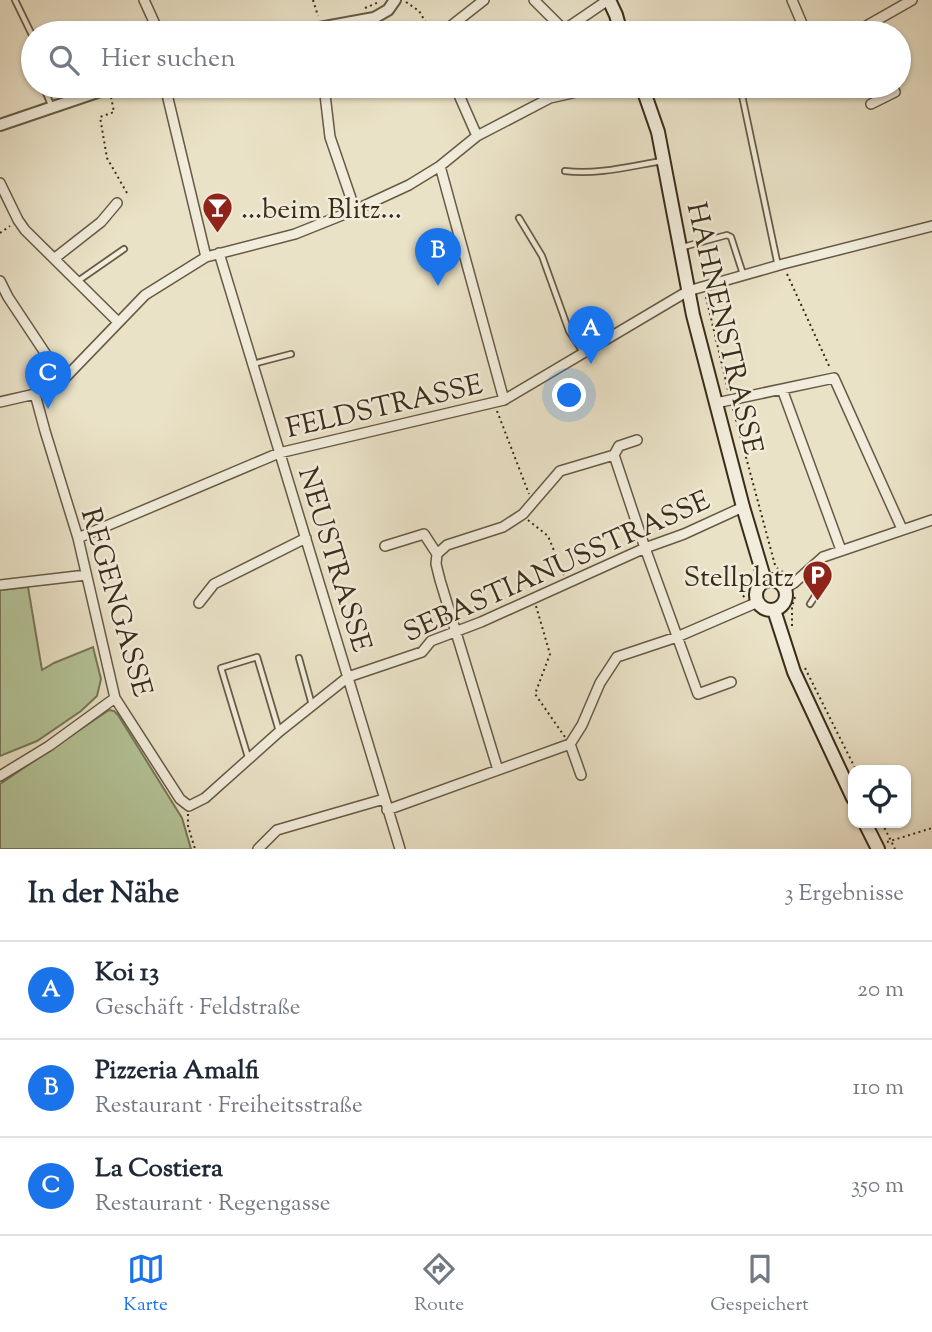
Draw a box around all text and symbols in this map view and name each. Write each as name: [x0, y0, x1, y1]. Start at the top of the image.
search box: [21, 21, 911, 98]
icon: search: [45, 41, 83, 79]
text: Hier suchen: [101, 41, 236, 78]
bar icon: ...beim Blitz...: [201, 191, 235, 235]
place label: ...beim Blitz...: [241, 191, 402, 231]
street label: HAHNENSTRASSE: [675, 199, 772, 459]
pin: B: [415, 228, 461, 286]
pin: A: [568, 306, 614, 364]
pin: C: [25, 351, 71, 409]
street label: FELDSTRASSE: [282, 366, 487, 450]
your location: [552, 378, 586, 412]
street label: NEUSTRASSE: [286, 463, 380, 657]
street label: SEBASTIANUSSTRASSE: [397, 482, 717, 654]
street label: REGENGASSE: [69, 504, 161, 702]
place label: Stellplatz: [683, 559, 794, 599]
parking icon: Stellplatz: [800, 559, 834, 603]
map controls: [848, 765, 911, 828]
button: locate: [848, 765, 911, 828]
text: In der Nähe: [28, 873, 179, 916]
text: 3 Ergebnisse: [784, 878, 904, 911]
text: Koi 13: [95, 955, 159, 992]
text: A: [42, 974, 60, 1007]
text: 20 m: [857, 974, 904, 1007]
text: Geschäft · Feldstraße: [95, 992, 301, 1025]
text: Pizzeria Amalfi: [95, 1053, 259, 1090]
text: B: [44, 1072, 58, 1105]
text: 110 m: [853, 1072, 904, 1105]
text: Restaurant · Freiheitsstraße: [95, 1090, 363, 1123]
text: La Costiera: [95, 1151, 223, 1188]
text: C: [42, 1170, 60, 1203]
text: 350 m: [851, 1170, 904, 1203]
text: Restaurant · Regengasse: [95, 1188, 330, 1221]
tab: Karte: [123, 1250, 168, 1319]
tab: Route: [414, 1250, 464, 1319]
tab: Gespeichert: [710, 1250, 809, 1319]

